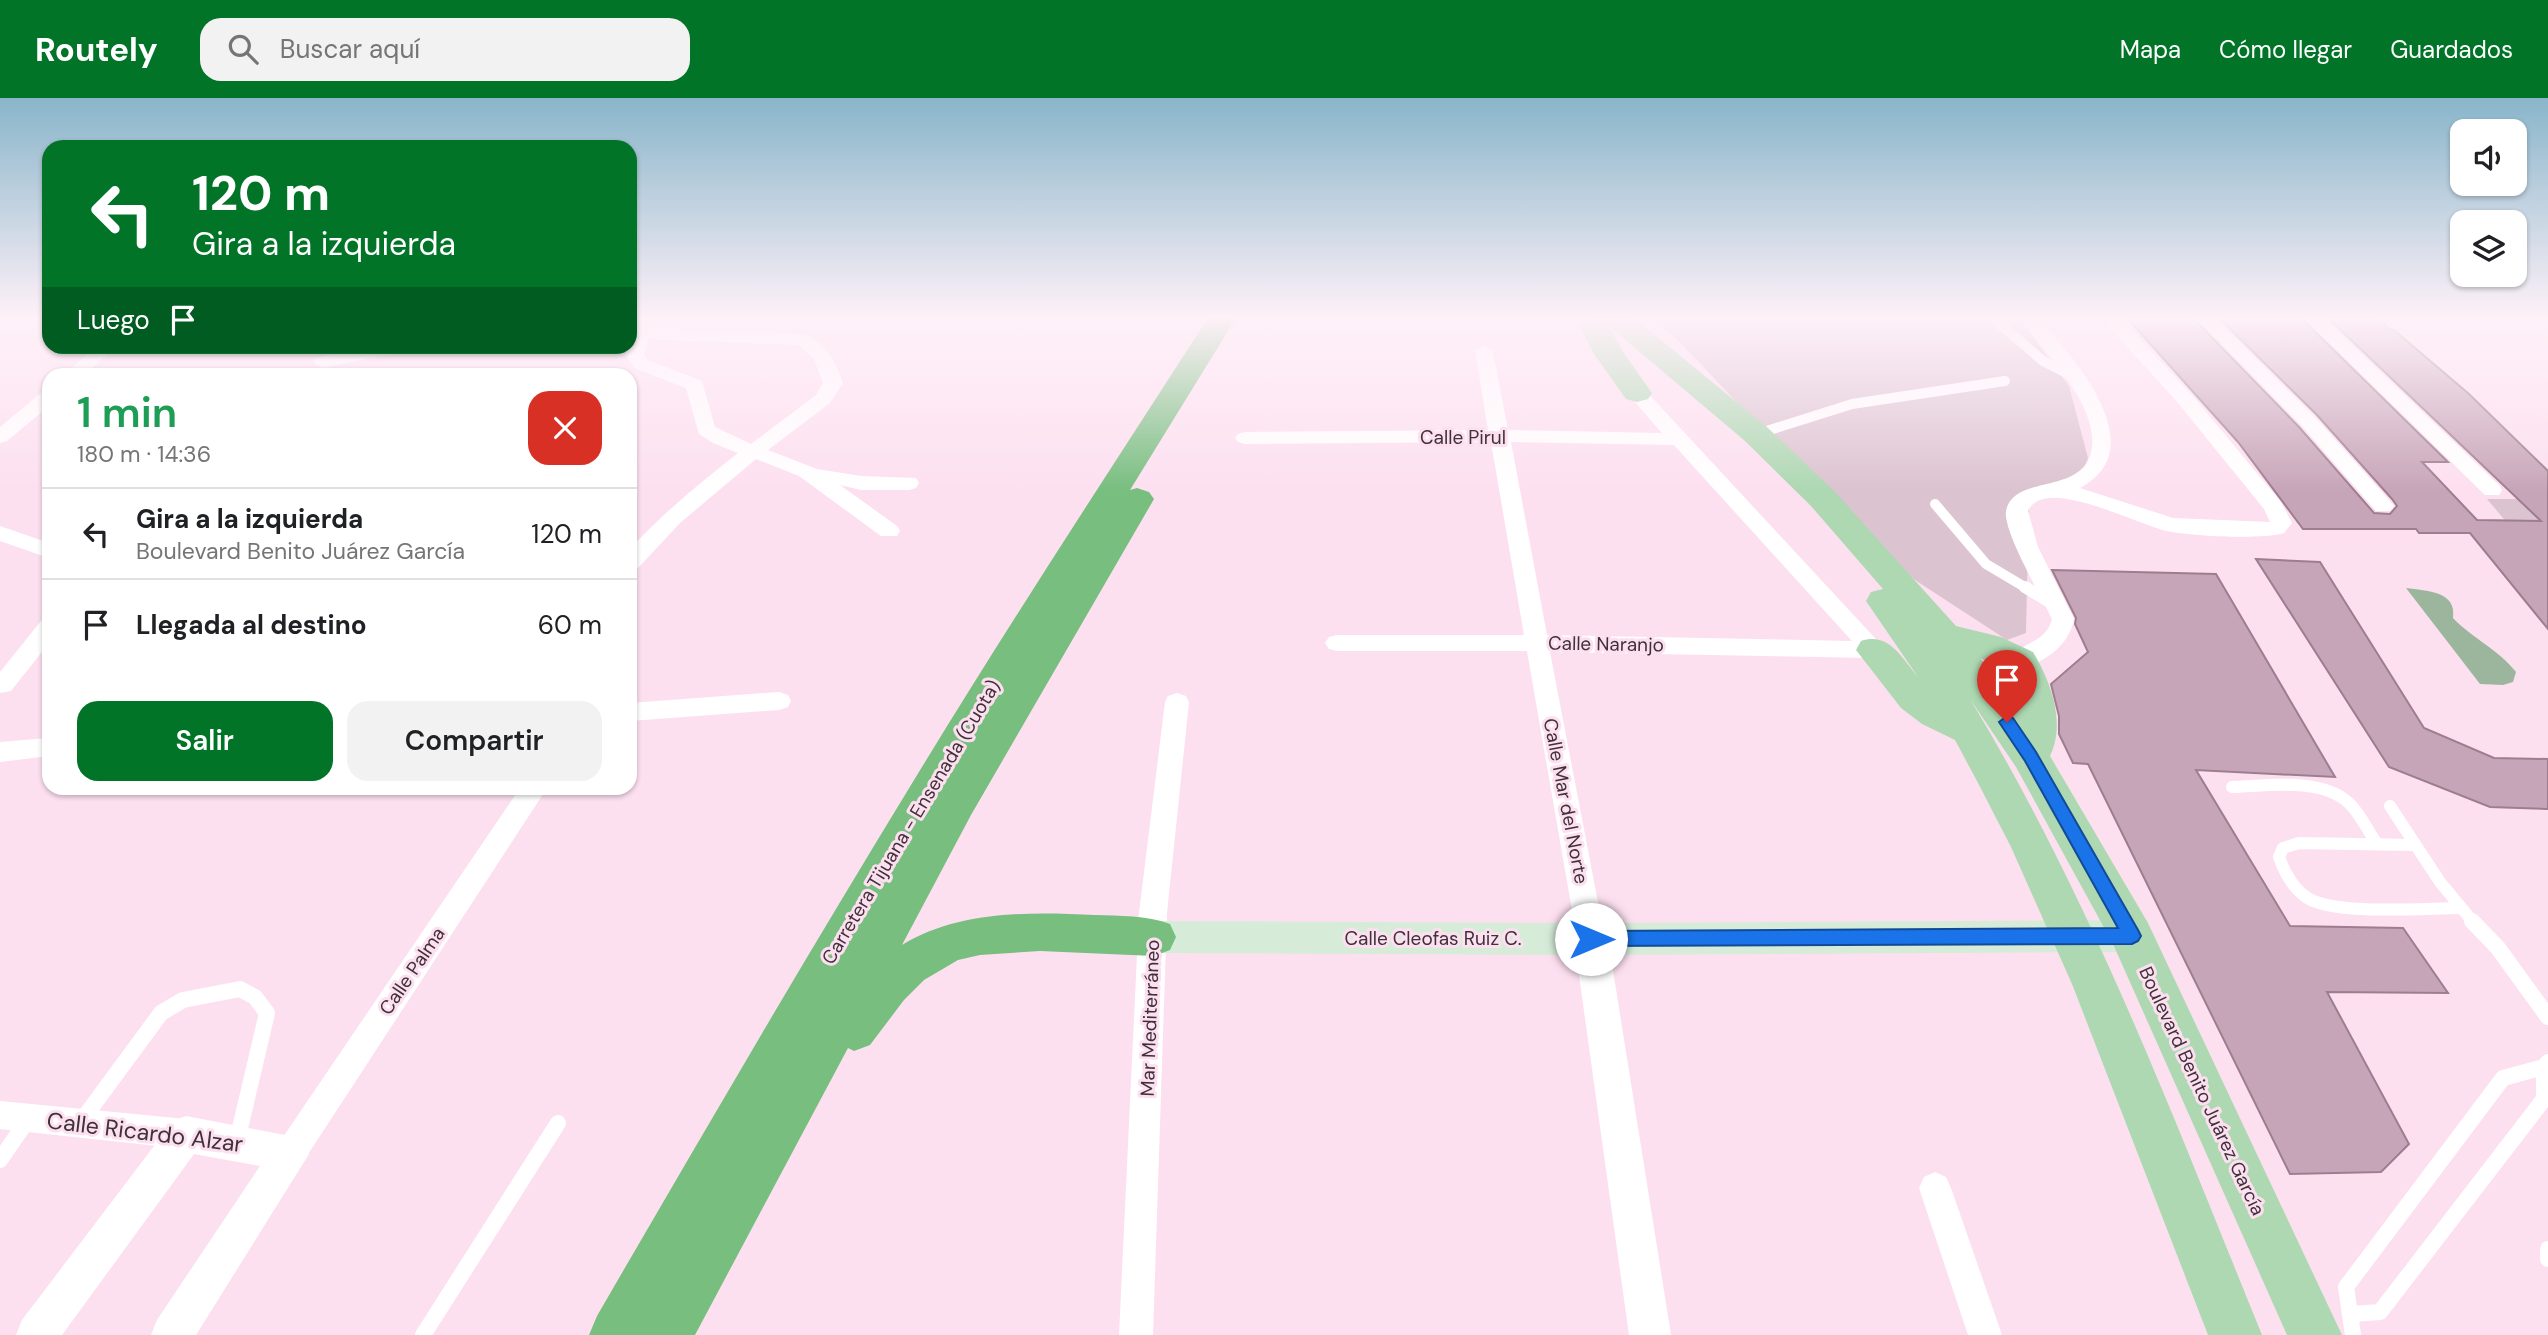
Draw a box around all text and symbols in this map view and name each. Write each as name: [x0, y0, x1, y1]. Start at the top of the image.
search box: [200, 18, 690, 81]
text: Routely: [35, 28, 158, 71]
icon: search: [224, 30, 262, 68]
text: Buscar aquí: [280, 32, 420, 66]
text: Mapa: [2120, 34, 2181, 65]
text: Cómo llegar: [2219, 34, 2352, 65]
text: Guardados: [2390, 34, 2513, 65]
map controls: [2450, 119, 2527, 287]
button: sound: [2450, 119, 2527, 196]
text: 120 m: [192, 161, 330, 225]
icon: left: [77, 168, 168, 259]
button: layers: [2450, 210, 2527, 287]
text: Gira a la izquierda: [192, 223, 456, 265]
icon: arrive: [164, 301, 202, 339]
text: Luego: [77, 303, 150, 337]
text: 1 min: [77, 385, 177, 440]
button: close: [528, 391, 602, 465]
street label: Calle Pirul: [1420, 425, 1506, 450]
text: 180 m · 14:36: [77, 439, 211, 469]
text: Gira a la izquierda: [136, 502, 363, 536]
icon: left: [77, 515, 115, 553]
text: 120 m: [531, 517, 602, 551]
text: Boulevard Benito Juárez García: [136, 536, 465, 566]
icon: arrive: [77, 606, 115, 644]
text: Llegada al destino: [136, 608, 367, 642]
text: 60 m: [538, 608, 602, 642]
street label: Calle Naranjo: [1548, 630, 1664, 658]
pin: [1977, 650, 2037, 722]
icon: arrive: [1988, 661, 2026, 699]
street label: Carretera Tijuana - Ensenada (Cuota): [816, 675, 1006, 969]
button: Salir: [77, 701, 333, 781]
button: Compartir: [347, 701, 602, 781]
street label: Calle Mar del Norte: [1538, 716, 1594, 886]
position arrow: [1554, 902, 1628, 976]
street label: Calle Palma: [373, 922, 451, 1020]
street label: Calle Cleofas Ruiz C.: [1344, 926, 1522, 951]
street label: Mar Mediterráneo: [1135, 939, 1165, 1097]
street label: Boulevard Benito Juárez García: [2133, 963, 2271, 1219]
street label: Calle Ricardo Alzar: [45, 1105, 245, 1159]

